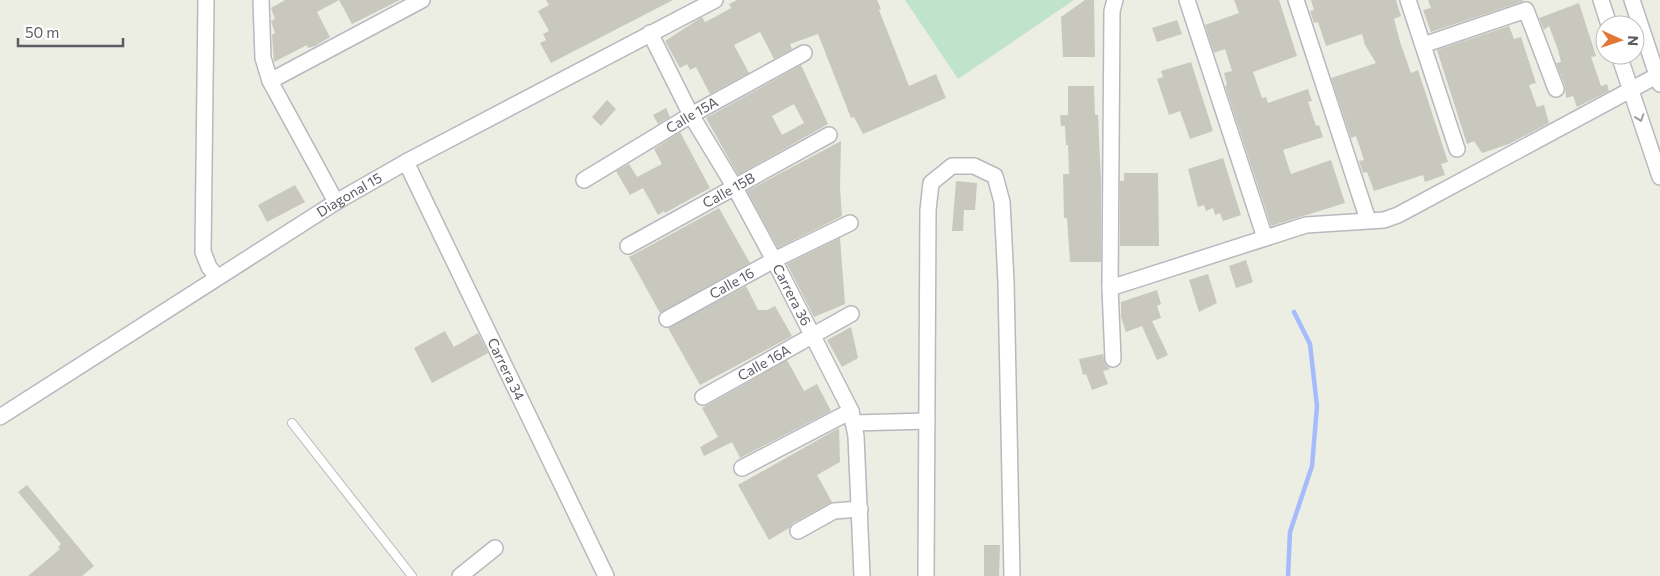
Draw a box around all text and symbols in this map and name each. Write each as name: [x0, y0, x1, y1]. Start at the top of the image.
scale bar: [18, 15, 122, 47]
north arrow: [1595, 15, 1645, 65]
text: 50 m: [25, 23, 59, 41]
text: N: [1625, 35, 1642, 46]
street label: Calle 15A: [662, 93, 721, 136]
one-way arrow: [1634, 113, 1644, 122]
street label: Diagonal 15: [313, 169, 385, 220]
street label: Calle 15B: [699, 169, 758, 211]
street label: Carrera 36: [769, 261, 815, 329]
street label: Calle 16: [706, 264, 757, 302]
street label: Carrera 34: [484, 335, 529, 403]
street label: Calle 16A: [734, 341, 794, 384]

